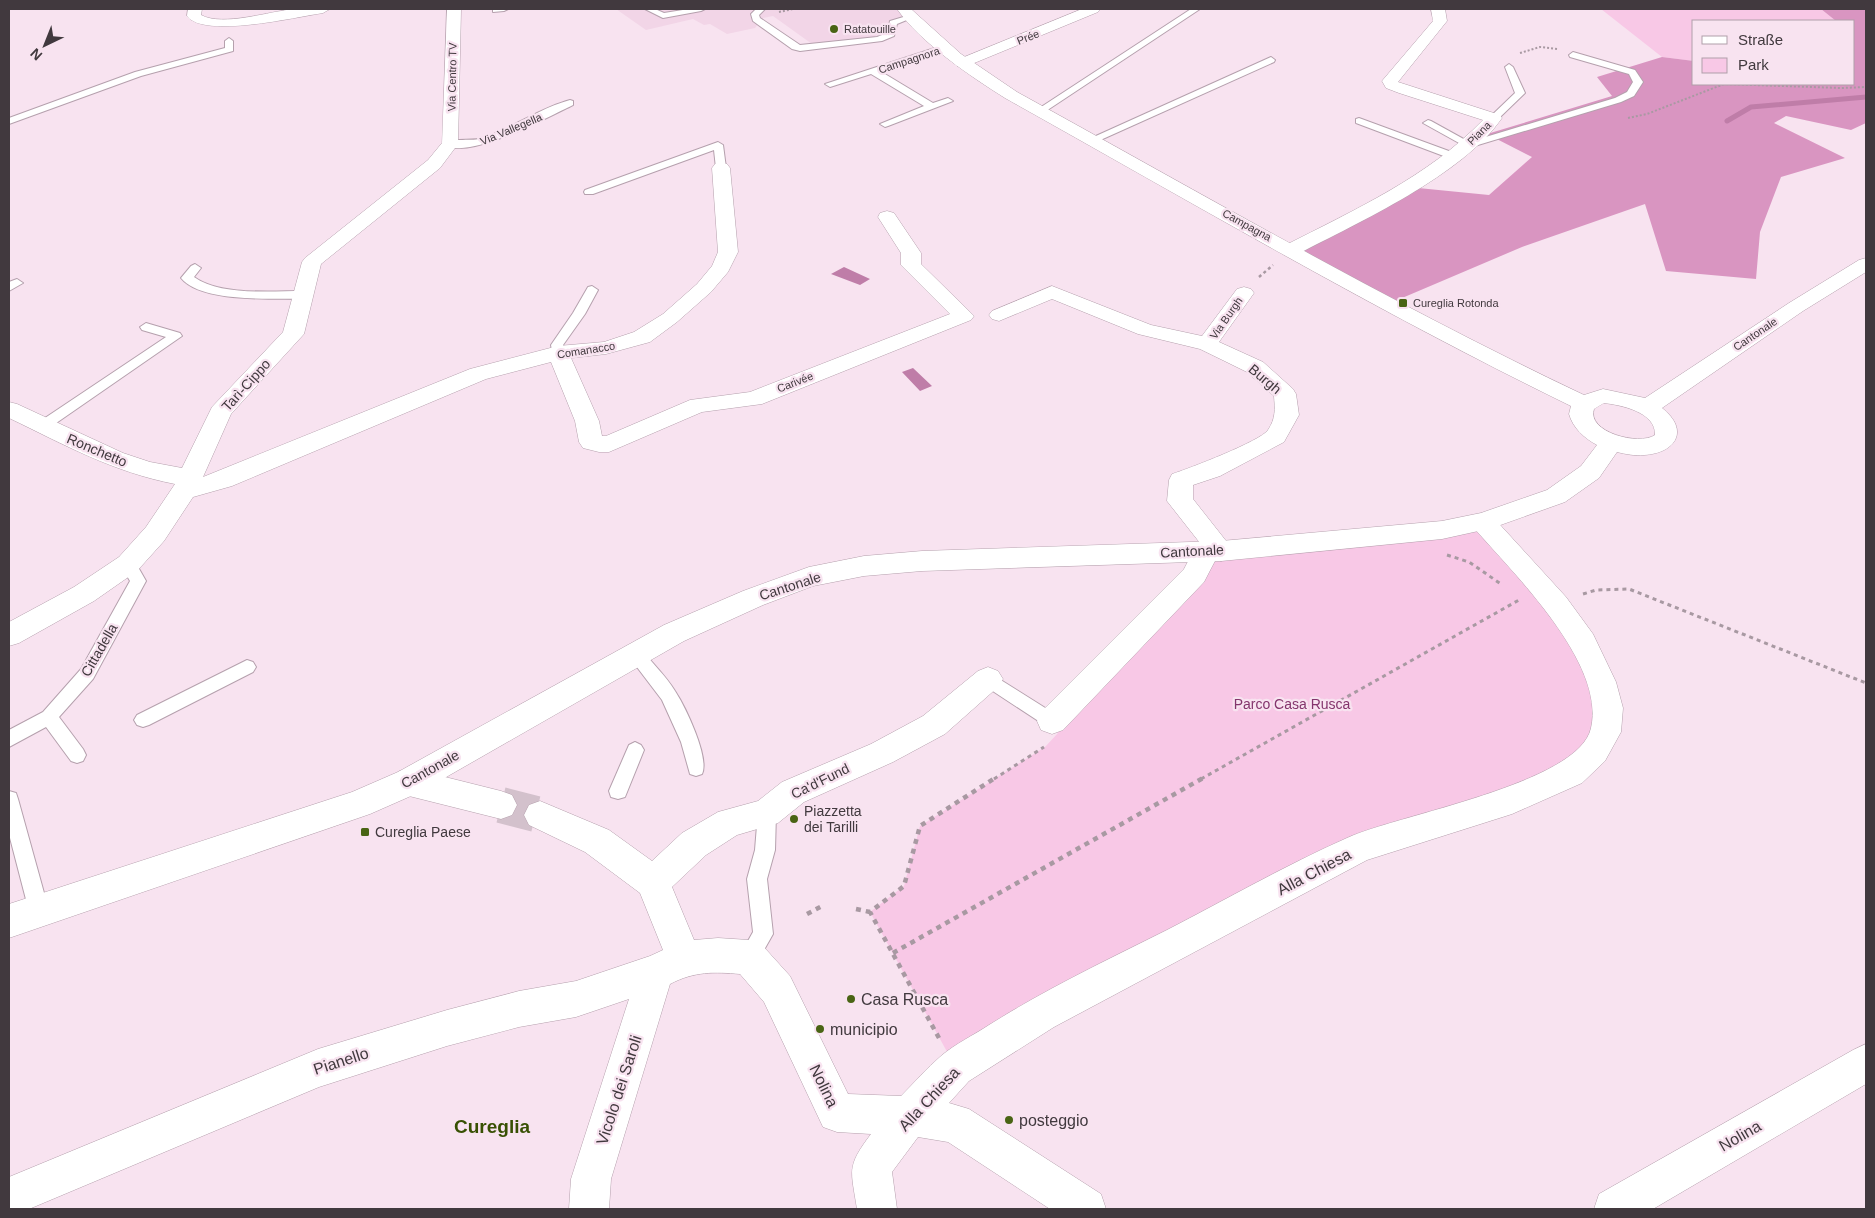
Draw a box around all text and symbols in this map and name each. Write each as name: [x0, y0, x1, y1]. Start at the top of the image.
north arrow: [20, 20, 70, 70]
legend: [1692, 20, 1855, 85]
marker: Ratatouille: [828, 23, 840, 35]
place label: Ratatouille: [844, 23, 896, 35]
street label: Prée: [1015, 27, 1041, 47]
text: Straße: [1738, 31, 1783, 48]
street label: Via Centro TV: [445, 42, 459, 111]
street label: Campagnora: [877, 44, 942, 76]
text: N: [27, 45, 45, 64]
text: Park: [1738, 56, 1769, 73]
street label: Via Vallegella: [478, 110, 544, 147]
street label: Piana: [1465, 118, 1494, 147]
street label: Campagna: [1221, 207, 1274, 244]
street label: Via Burgh: [1207, 295, 1245, 341]
marker: Cureglia Rotonda: [1397, 297, 1409, 309]
place label: Cureglia Rotonda: [1413, 297, 1499, 309]
street label: Cantonale: [1731, 315, 1779, 353]
street label: Comanacco: [556, 339, 616, 361]
street label: Tarì-Cippo: [218, 355, 274, 414]
street label: Burgh: [1246, 361, 1284, 397]
street label: Carivée: [775, 369, 815, 395]
street label: Ronchetto: [64, 430, 130, 470]
street label: Cantonale: [1160, 541, 1225, 561]
street label: Cantonale: [757, 568, 823, 603]
street label: Cittadella: [77, 621, 121, 679]
park label: Parco Casa Rusca: [1234, 696, 1351, 712]
street label: Cantonale: [398, 746, 462, 791]
street label: Ca'd'Fund: [788, 760, 852, 802]
place label: Piazzetta dei Tarilli: [804, 803, 862, 835]
marker: Piazzetta dei Tarilli: [788, 813, 800, 825]
place label: Cureglia Paese: [375, 824, 471, 840]
marker: Cureglia Paese: [359, 826, 371, 838]
street label: Alla Chiesa: [1274, 845, 1354, 899]
place label: Casa Rusca: [861, 991, 948, 1008]
marker: Casa Rusca: [845, 993, 857, 1005]
place label: municipio: [830, 1021, 898, 1038]
marker: municipio: [814, 1023, 826, 1035]
street label: Vicolo dei Saroli: [593, 1033, 645, 1147]
street label: Pianello: [311, 1044, 371, 1078]
street label: Nolina: [806, 1062, 842, 1110]
street label: Alla Chiesa: [895, 1064, 963, 1134]
place label: posteggio: [1019, 1112, 1088, 1129]
marker: posteggio: [1003, 1114, 1015, 1126]
district label: Cureglia: [454, 1116, 530, 1137]
street label: Nolina: [1716, 1117, 1764, 1155]

